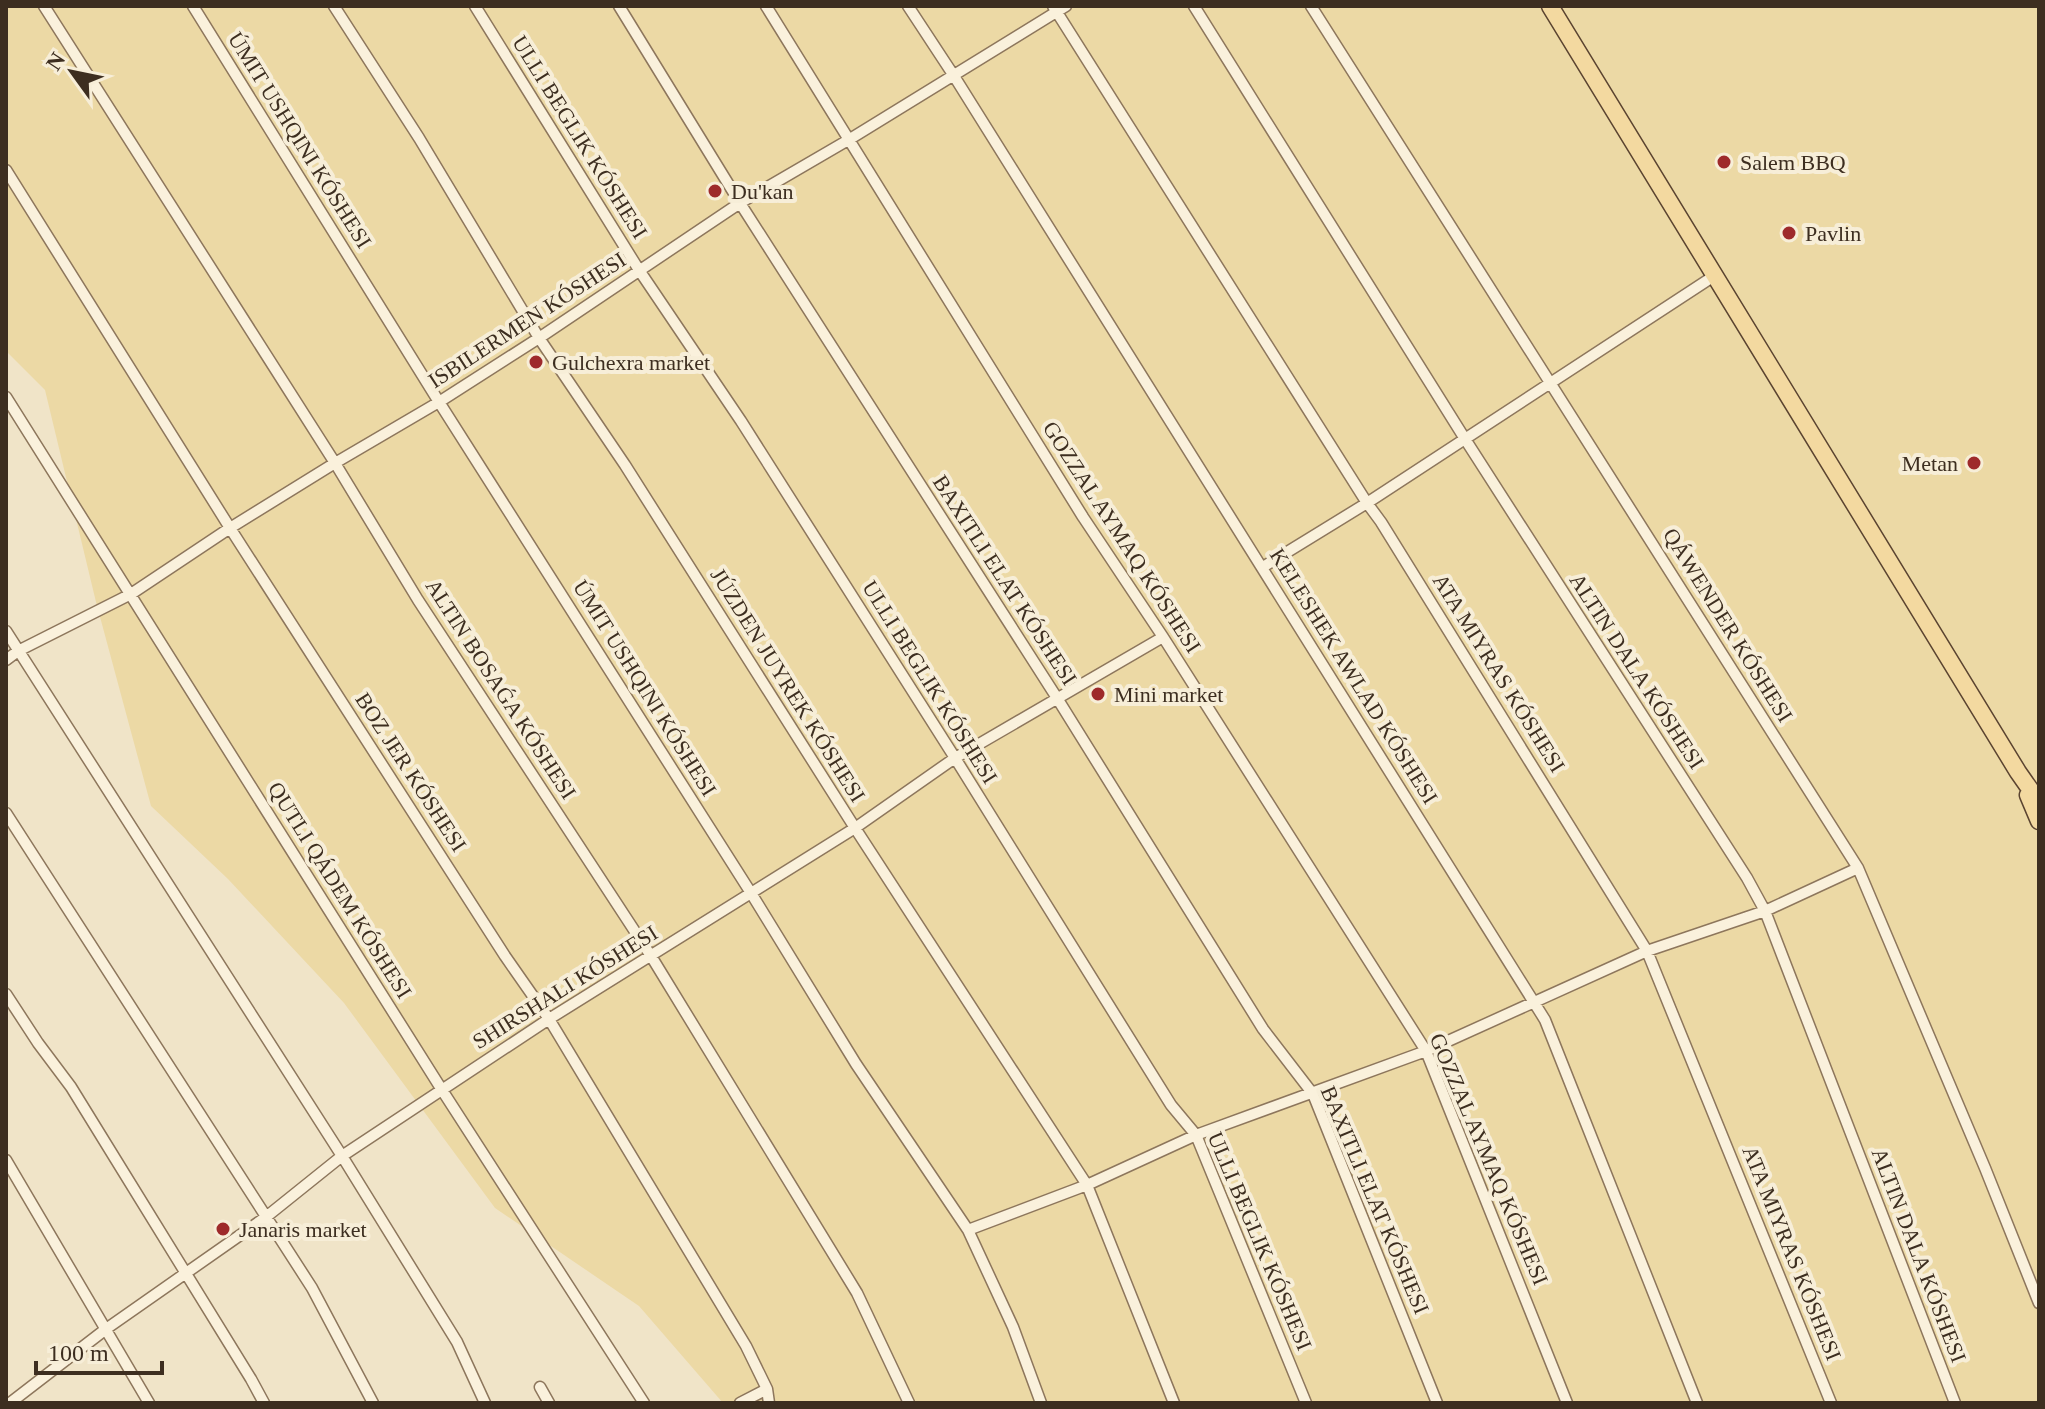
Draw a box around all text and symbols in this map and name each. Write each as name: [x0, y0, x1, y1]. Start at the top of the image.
street label: ÚMIT USHQINI KÓSHESI: [223, 27, 377, 253]
street label: ULLI BEGLIK KÓSHESI: [507, 31, 653, 243]
north arrow: [32, 32, 112, 112]
text: N: [41, 48, 71, 75]
place label: Salem BBQ: [1740, 150, 1846, 175]
marker: Salem BBQ: [1715, 153, 1733, 171]
place label: Du'kan: [731, 179, 794, 204]
marker: Du'kan: [706, 182, 724, 200]
place label: Pavlin: [1805, 221, 1861, 246]
marker: Pavlin: [1780, 224, 1798, 242]
street label: ISBILERMEN KÓSHESI: [424, 247, 630, 393]
place label: Gulchexra market: [552, 350, 710, 375]
marker: Gulchexra market: [527, 353, 545, 371]
street label: GOZZAL AYMAQ KÓSHESI: [1038, 417, 1206, 657]
place label: Metan: [1902, 451, 1958, 476]
marker: Metan: [1965, 454, 1983, 472]
street label: BAXITLI ELAT KÓSHESI: [928, 470, 1082, 690]
street label: QÁWENDER KÓSHESI: [1658, 523, 1798, 727]
street label: KELESHEK AWLAD KÓSHESI: [1265, 544, 1443, 808]
street label: JÚZDEN JUYREK KÓSHESI: [706, 563, 870, 807]
street label: ATA MIYRAS KÓSHESI: [1428, 569, 1570, 777]
street label: ALTIN DALA KÓSHESI: [1564, 569, 1710, 773]
street label: ALTIN BOSAǴA KÓSHESI: [421, 574, 581, 804]
street label: ÚMIT USHQINI KÓSHESI: [568, 575, 722, 801]
street label: ULLI BEGLIK KÓSHESI: [857, 576, 1003, 788]
place label: Mini market: [1114, 682, 1223, 707]
marker: Mini market: [1089, 685, 1107, 703]
street label: BOZ JER KÓSHESI: [350, 688, 472, 856]
street label: QUTLI QÁDEM KÓSHESI: [263, 777, 417, 1003]
street label: SHIRSHALI KÓSHESI: [468, 920, 662, 1054]
street label: GOZZAL AYMAQ KÓSHESI: [1425, 1029, 1553, 1289]
street label: BAXITLI ELAT KÓSHESI: [1316, 1082, 1434, 1318]
street label: ULLI BEGLIK KÓSHESI: [1203, 1128, 1317, 1354]
street label: ATA MIYRAS KÓSHESI: [1737, 1142, 1847, 1364]
street label: ALTIN DALA KÓSHESI: [1867, 1144, 1971, 1366]
place label: Janaris market: [239, 1217, 367, 1242]
marker: Janaris market: [214, 1220, 232, 1238]
scale bar: [36, 1325, 162, 1375]
text: 100 m: [48, 1340, 109, 1366]

